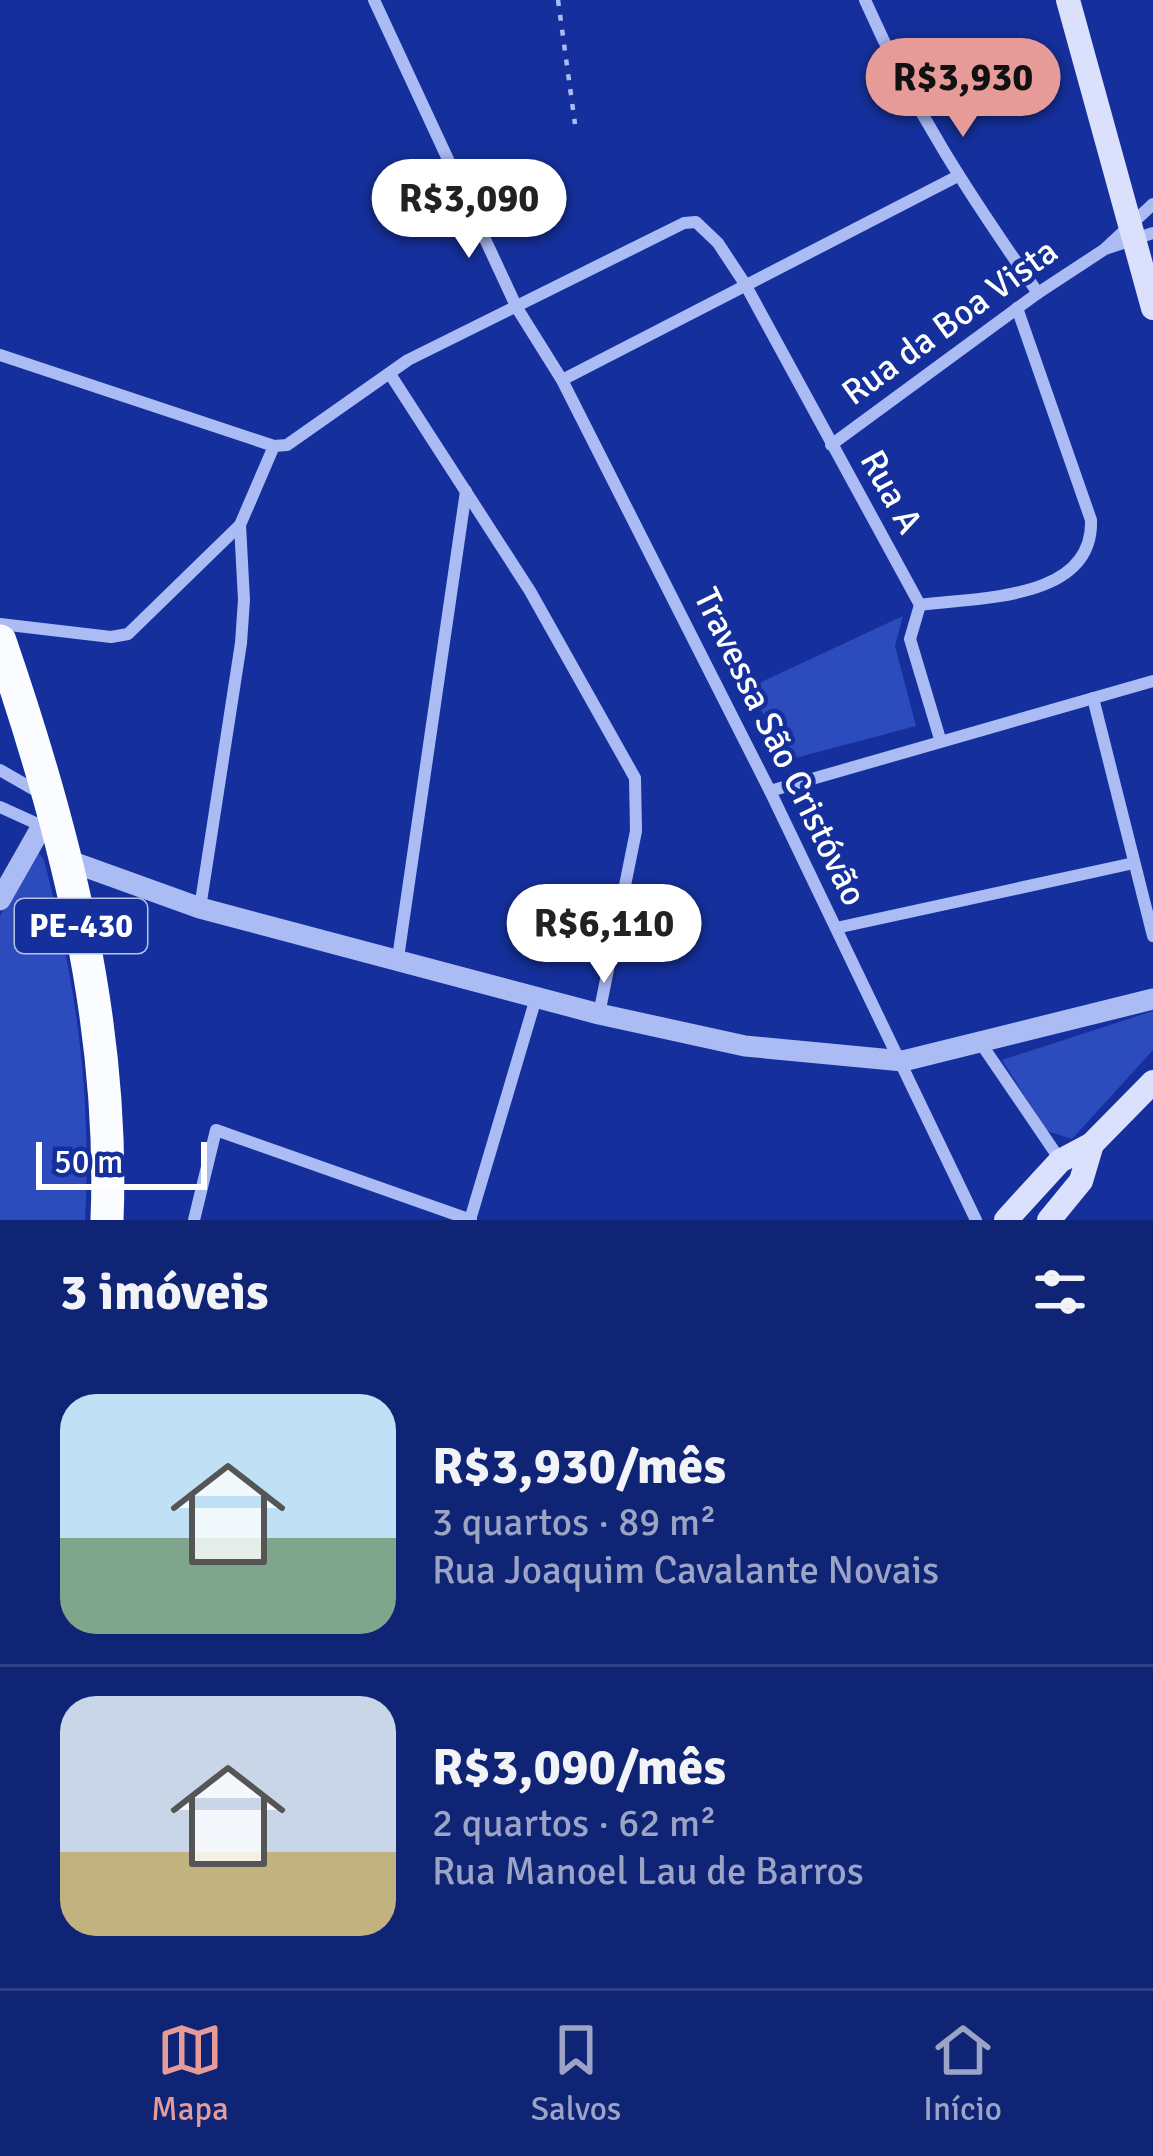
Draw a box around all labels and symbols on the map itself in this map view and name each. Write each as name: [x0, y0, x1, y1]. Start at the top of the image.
pin: R$3,930: [852, 38, 1074, 140]
pin: R$3,090: [358, 159, 580, 261]
street label: Rua da Boa Vista: [833, 229, 1067, 415]
street label: Rua A: [850, 442, 932, 542]
street label: Travessa São Cristóvão: [684, 581, 876, 913]
pin: R$6,110: [493, 884, 715, 986]
road number: PE-430: [15, 899, 147, 953]
scale bar: [36, 1136, 207, 1189]

